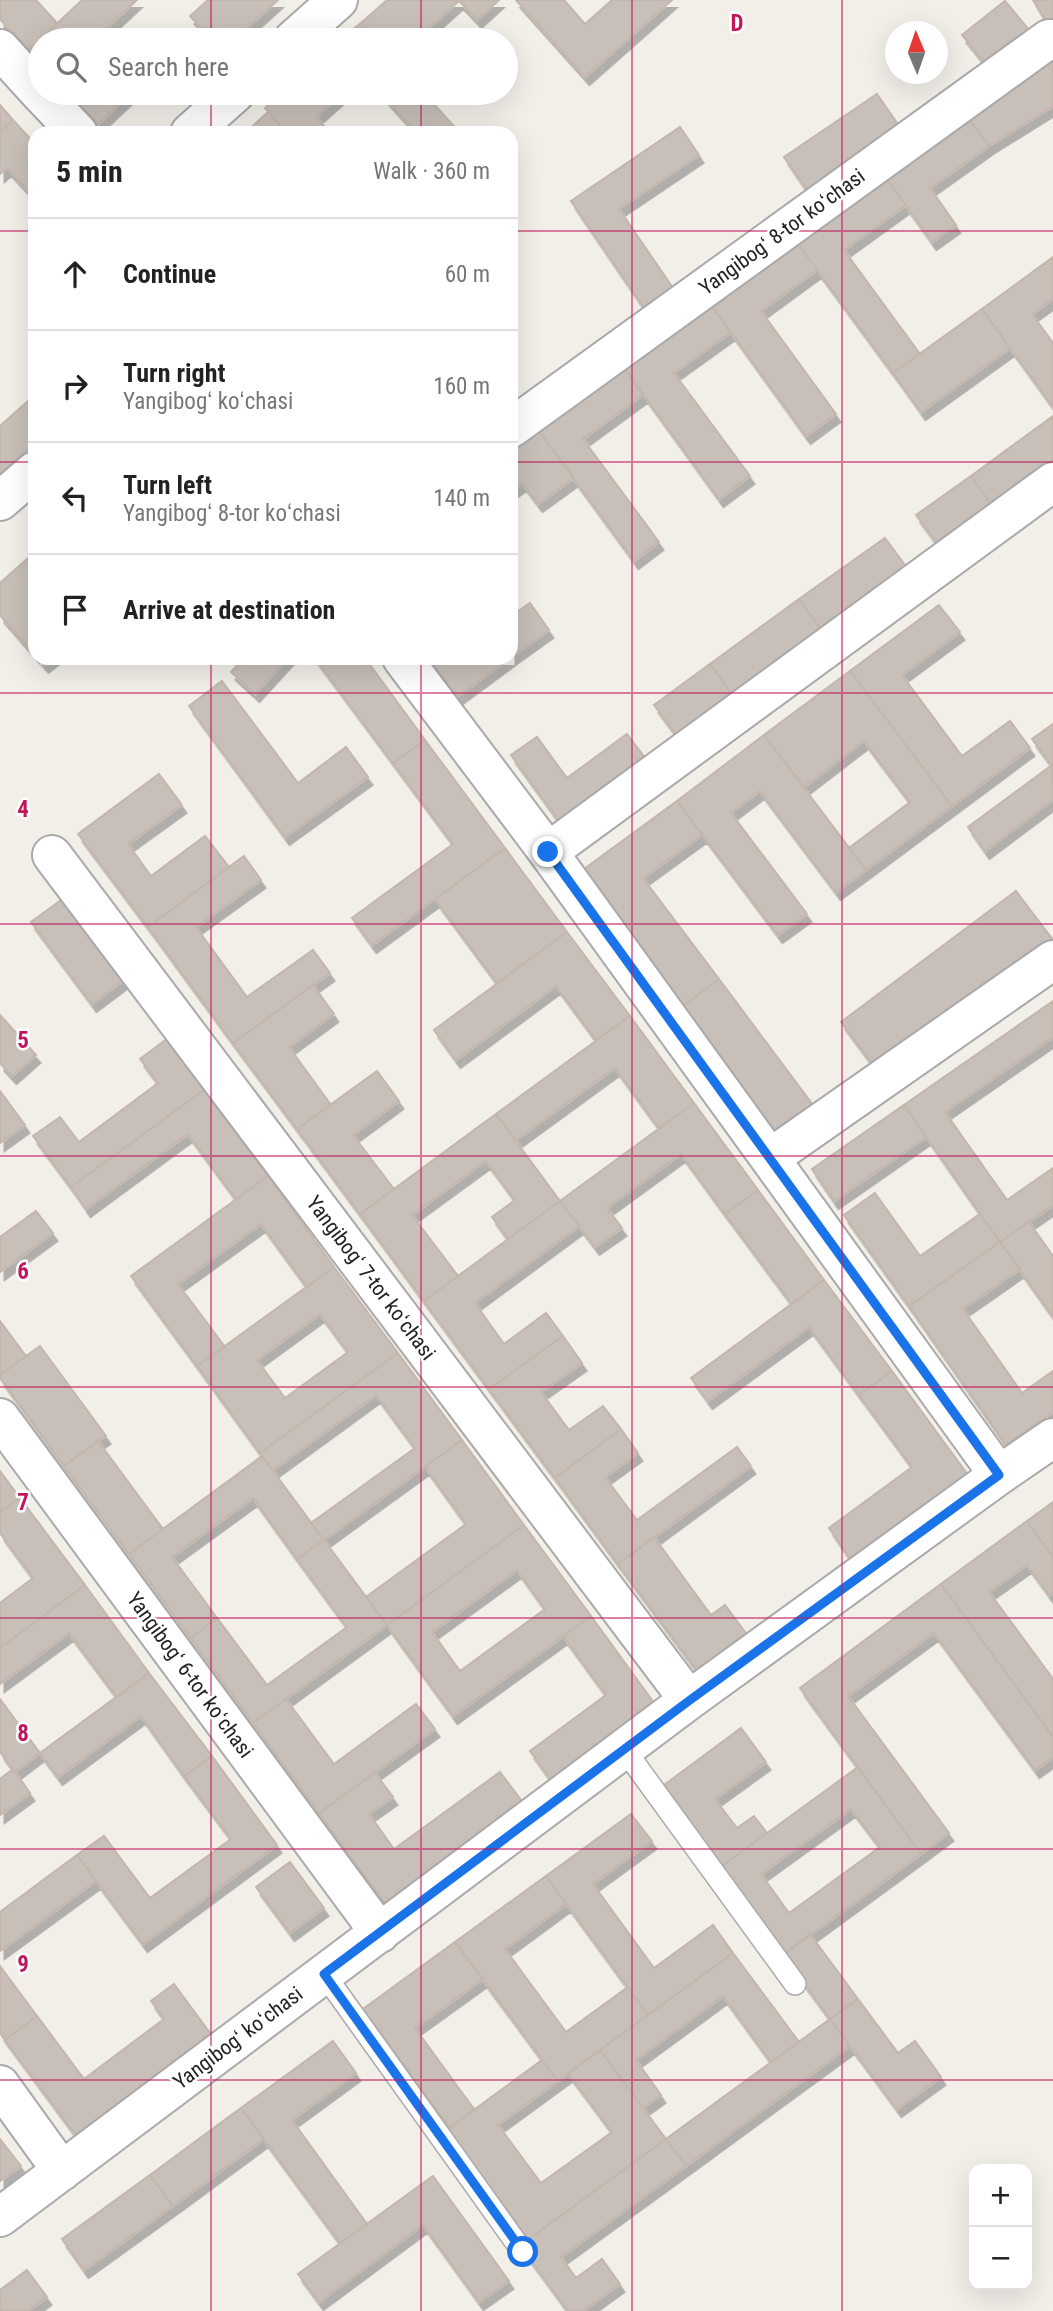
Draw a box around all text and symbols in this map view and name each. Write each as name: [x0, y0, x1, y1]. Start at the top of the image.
text: D: [731, 10, 744, 37]
north arrow: [885, 21, 948, 84]
search box: [28, 28, 518, 105]
icon: search: [52, 48, 90, 86]
text: Search here: [108, 52, 229, 82]
text: 5 min: [56, 154, 123, 189]
text: Walk · 360 m: [373, 158, 490, 185]
street label: Yangibogʻ 8-tor koʻchasi: [695, 164, 869, 300]
icon: ahead: [56, 255, 94, 293]
text: Continue: [123, 259, 216, 289]
text: 60 m: [445, 261, 490, 288]
text: Turn right: [123, 358, 225, 388]
icon: right: [56, 367, 94, 405]
text: 160 m: [433, 373, 490, 400]
text: Yangibogʻ koʻchasi: [123, 388, 293, 415]
text: Turn left: [123, 470, 212, 500]
icon: left: [56, 479, 94, 517]
text: 140 m: [433, 485, 490, 512]
text: Yangibogʻ 8-tor koʻchasi: [123, 500, 341, 527]
icon: arrive: [56, 591, 94, 629]
text: Arrive at destination: [123, 595, 335, 625]
text: 4: [17, 796, 29, 823]
route end: [532, 836, 563, 867]
text: 5: [17, 1027, 29, 1054]
street label: Yangibogʻ 7-tor koʻchasi: [302, 1191, 440, 1365]
text: 6: [17, 1258, 29, 1285]
text: 7: [17, 1489, 29, 1516]
street label: Yangibogʻ 6-tor koʻchasi: [122, 1588, 258, 1762]
text: 8: [17, 1720, 29, 1747]
text: 9: [17, 1951, 29, 1978]
street label: Yangibogʻ koʻchasi: [169, 1982, 307, 2094]
map controls: [969, 2164, 1032, 2290]
button: +: [969, 2164, 1032, 2227]
button: −: [969, 2227, 1032, 2290]
route start: [507, 2236, 538, 2267]

